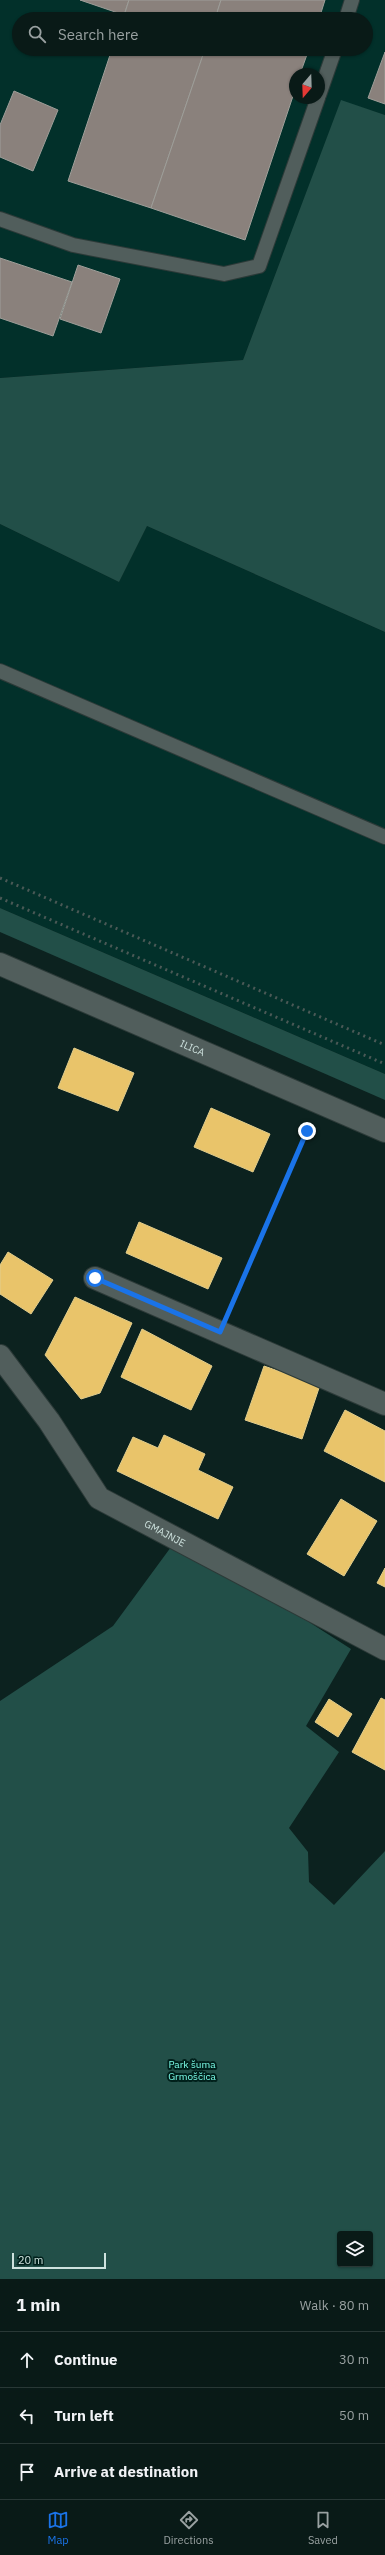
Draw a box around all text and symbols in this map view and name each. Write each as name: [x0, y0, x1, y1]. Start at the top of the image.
search box: [12, 12, 373, 56]
icon: search: [26, 23, 48, 45]
text: Search here: [58, 25, 138, 44]
north arrow: [289, 68, 325, 104]
street label: ILICA: [178, 1036, 208, 1059]
route end: [298, 1122, 316, 1140]
route start: [86, 1269, 104, 1287]
street label: GMAJNJE: [142, 1517, 188, 1549]
park label: Park šuma Grmoščica: [168, 2058, 217, 2083]
map controls: [337, 2231, 373, 2267]
button: layers: [337, 2231, 373, 2267]
scale bar: [12, 2251, 106, 2270]
text: 20 m: [18, 2253, 43, 2267]
text: 1 min: [16, 2294, 60, 2316]
text: Walk · 80 m: [300, 2297, 369, 2314]
icon: ahead: [16, 2349, 38, 2371]
text: Continue: [54, 2350, 118, 2369]
text: 30 m: [339, 2351, 369, 2368]
icon: left: [16, 2405, 38, 2427]
text: Turn left: [54, 2406, 114, 2425]
text: 50 m: [339, 2407, 369, 2424]
icon: arrive: [16, 2461, 38, 2483]
text: Arrive at destination: [54, 2462, 198, 2481]
tab: Map: [47, 2509, 69, 2547]
tab: Directions: [163, 2509, 214, 2547]
tab: Saved: [308, 2509, 338, 2547]

